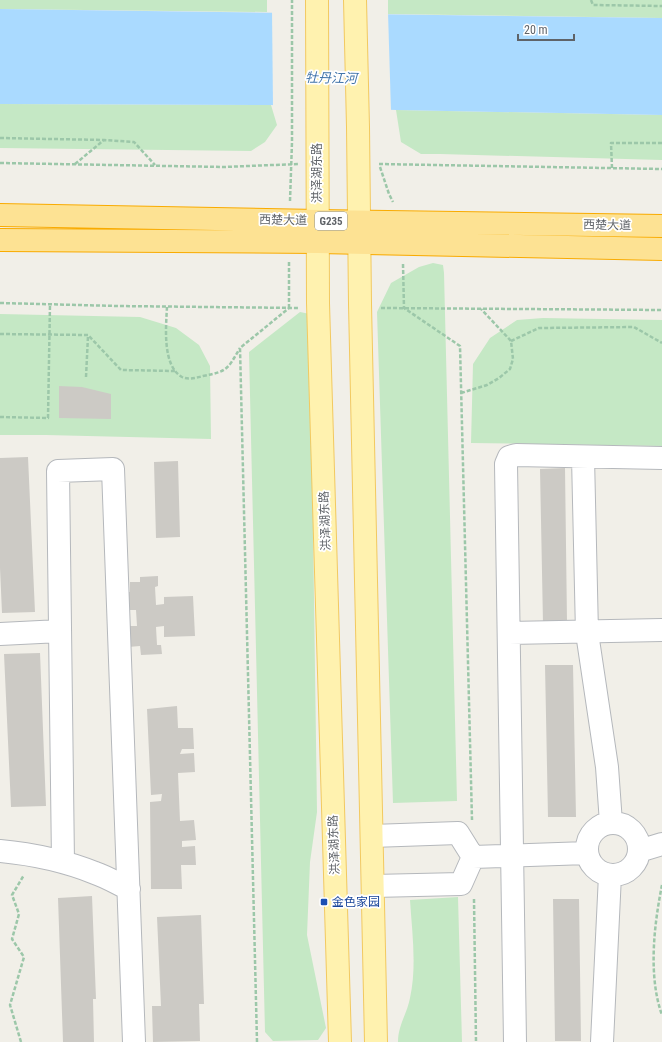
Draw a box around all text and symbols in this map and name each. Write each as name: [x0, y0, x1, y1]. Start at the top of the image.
scale bar: [518, 16, 574, 42]
text: 20 m: [524, 23, 548, 37]
water label: 牡丹江河: [305, 70, 360, 86]
street label: 洪泽湖东路: [310, 143, 324, 203]
road number: G235: [315, 212, 347, 230]
street label: 西楚大道: [259, 213, 307, 227]
street label: 西楚大道: [583, 218, 631, 232]
street label: 洪泽湖东路: [317, 491, 333, 551]
street label: 洪泽湖东路: [326, 815, 342, 875]
place label: 金色家园: [332, 895, 380, 909]
marker: 金色家园: [319, 897, 329, 907]

